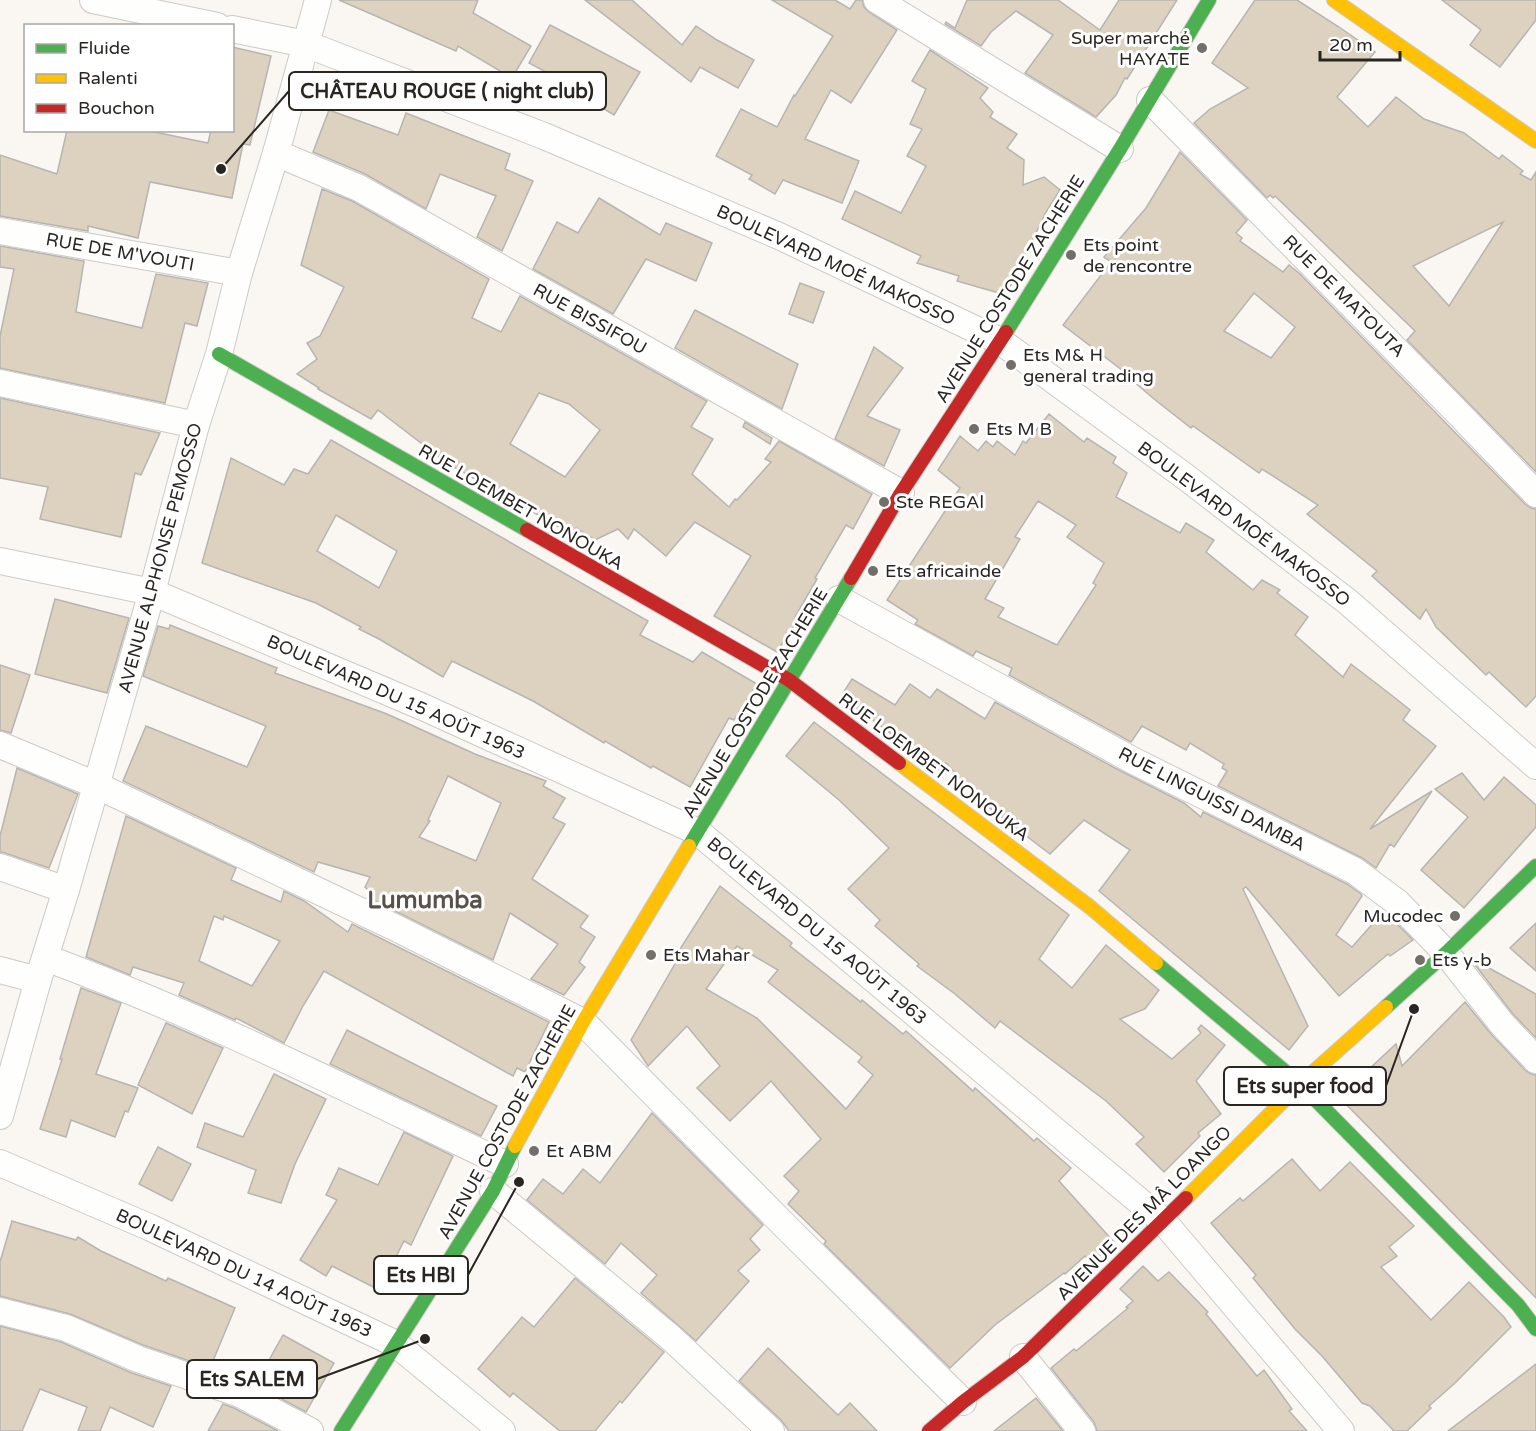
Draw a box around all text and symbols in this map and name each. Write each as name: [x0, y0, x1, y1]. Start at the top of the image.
legend: [24, 24, 234, 132]
scale bar: [1320, 24, 1400, 62]
place label: Super marché HAYATE: [1071, 27, 1190, 70]
text: 20 m: [1329, 34, 1373, 56]
text: Fluide: [78, 37, 130, 59]
marker: Super marché HAYATE: [1195, 41, 1209, 55]
text: Ralenti: [78, 67, 138, 89]
callout: CHÂTEAU ROUGE ( night club): [289, 72, 606, 110]
text: CHÂTEAU ROUGE ( night club): [300, 79, 594, 104]
text: Bouchon: [78, 97, 155, 119]
street label: AVENUE COSTODE ZACHERIE: [931, 171, 1089, 407]
street label: BOULEVARD MOÉ MAKOSSO: [713, 200, 959, 330]
street label: RUE DE M'VOUTI: [44, 228, 196, 276]
street label: RUE DE MATOUTA: [1278, 230, 1410, 362]
place label: Ets point de rencontre: [1083, 234, 1192, 277]
marker: Ets point de rencontre: [1064, 248, 1078, 262]
street label: RUE BISSIFOU: [529, 279, 651, 359]
place label: Ets M& H general trading: [1023, 344, 1154, 387]
marker: Ets M& H general trading: [1004, 358, 1018, 372]
place label: Ets M B: [986, 418, 1052, 440]
street label: AVENUE ALPHONSE PEMOSSO: [113, 420, 207, 696]
marker: Ets M B: [967, 422, 981, 436]
street label: BOULEVARD MOÉ MAKOSSO: [1133, 437, 1355, 611]
street label: RUE LOEMBET NONOUKA: [415, 439, 627, 575]
place label: Ste REGAl: [896, 491, 984, 513]
marker: Ste REGAl: [877, 495, 891, 509]
place label: Ets africainde: [885, 560, 1001, 582]
marker: Ets africainde: [866, 564, 880, 578]
street label: AVENUE COSTODE ZACHERIE: [677, 584, 833, 822]
street label: BOULEVARD DU 15 AOÛT 1963: [264, 630, 528, 764]
street label: RUE LOEMBET NONOUKA: [834, 688, 1034, 846]
street label: RUE LINGUISSI DAMBA: [1115, 742, 1309, 856]
street label: BOULEVARD DU 15 AOÛT 1963: [703, 833, 931, 1029]
district label: Lumumba: [367, 886, 483, 915]
place label: Mucodec: [1363, 905, 1443, 927]
marker: Mucodec: [1448, 909, 1462, 923]
place label: Ets Mahar: [663, 944, 750, 966]
marker: Ets Mahar: [644, 948, 658, 962]
place label: Ets y-b: [1432, 949, 1492, 971]
marker: Ets y-b: [1413, 953, 1427, 967]
street label: AVENUE COSTODE ZACHERIE: [433, 1001, 581, 1243]
callout: Ets super food: [1224, 1067, 1386, 1105]
text: Ets super food: [1236, 1075, 1374, 1099]
street label: AVENUE DES MÂ LOANGO: [1052, 1121, 1236, 1305]
place label: Et ABM: [546, 1140, 612, 1162]
marker: Et ABM: [527, 1144, 541, 1158]
street label: BOULEVARD DU 14 AOÛT 1963: [112, 1204, 376, 1342]
callout: Ets HBI: [374, 1256, 468, 1294]
text: Ets HBI: [386, 1264, 456, 1288]
callout: Ets SALEM: [187, 1360, 317, 1398]
text: Ets SALEM: [199, 1368, 305, 1392]

